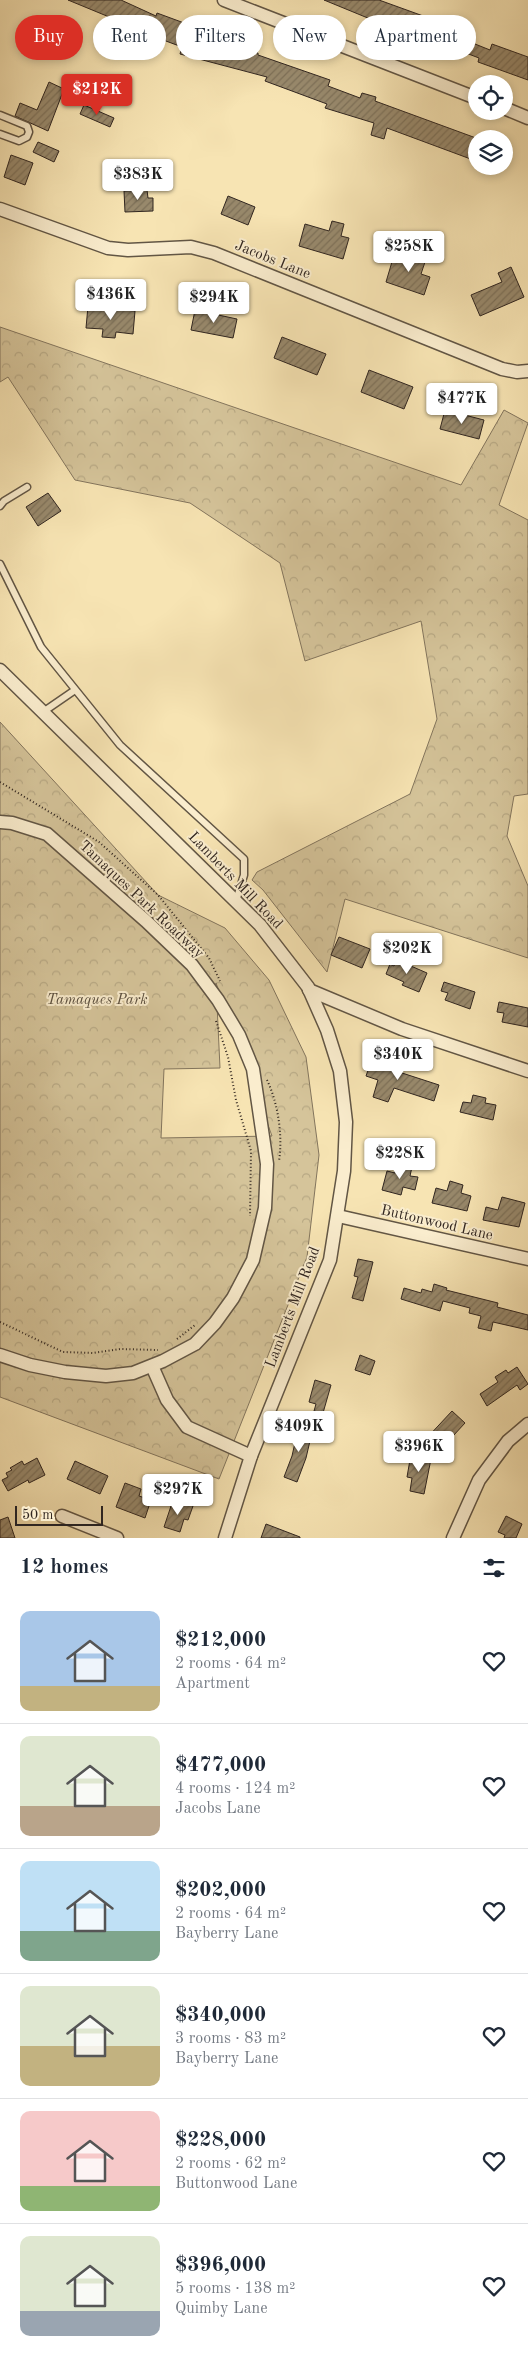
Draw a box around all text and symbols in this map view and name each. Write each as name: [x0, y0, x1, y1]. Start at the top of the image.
chip: Buy: [15, 15, 83, 60]
chip: Rent: [93, 15, 166, 60]
chip: Filters: [176, 15, 263, 60]
chip: New: [273, 15, 346, 60]
chip: Apartment: [356, 15, 476, 60]
pin: $212K: [62, 74, 132, 116]
map controls: [468, 75, 513, 175]
button: locate: [468, 75, 513, 120]
text: $212K: [72, 82, 122, 98]
button: layers: [468, 130, 513, 175]
pin: $383K: [103, 158, 173, 201]
text: $383K: [113, 167, 163, 183]
pin: $258K: [374, 230, 444, 273]
street label: Jacobs Lane: [232, 238, 313, 282]
text: $258K: [384, 239, 434, 255]
pin: $436K: [76, 278, 146, 321]
pin: $294K: [179, 282, 249, 324]
text: $436K: [86, 287, 136, 303]
text: $294K: [189, 290, 239, 306]
pin: $477K: [427, 382, 497, 425]
text: $477K: [437, 391, 487, 407]
street label: Lamberts Mill Road: [185, 830, 285, 933]
street label: Tamaques Park Roadway: [76, 838, 206, 962]
pin: $202K: [372, 932, 442, 975]
text: $202K: [382, 941, 432, 957]
park label: Tamaques Park: [47, 993, 147, 1008]
pin: $340K: [363, 1038, 433, 1081]
text: $340K: [373, 1047, 423, 1063]
pin: $228K: [365, 1138, 435, 1180]
text: $228K: [375, 1146, 425, 1162]
street label: Buttonwood Lane: [379, 1203, 494, 1244]
street label: Lamberts Mill Road: [263, 1245, 323, 1370]
pin: $409K: [264, 1410, 334, 1453]
text: $409K: [274, 1419, 324, 1435]
pin: $396K: [384, 1430, 454, 1473]
text: $396K: [394, 1439, 444, 1455]
pin: $297K: [143, 1474, 213, 1516]
text: $297K: [153, 1482, 203, 1498]
scale bar: [15, 1503, 102, 1526]
text: 50 m: [22, 1508, 53, 1522]
icon: filters: [480, 1554, 508, 1582]
text: 12 homes: [20, 1557, 108, 1578]
text: $212,000: [175, 1630, 266, 1651]
icon: home: [60, 1631, 120, 1691]
icon: heart: [480, 1647, 508, 1675]
text: 2 rooms · 64 m²: [175, 1656, 286, 1672]
text: Apartment: [175, 1676, 250, 1692]
text: $477,000: [175, 1755, 266, 1776]
icon: home: [60, 1756, 120, 1816]
icon: heart: [480, 1772, 508, 1800]
text: 4 rooms · 124 m²: [175, 1781, 295, 1797]
text: Jacobs Lane: [175, 1801, 261, 1817]
text: $202,000: [175, 1880, 266, 1901]
icon: home: [60, 1881, 120, 1941]
icon: heart: [480, 1897, 508, 1925]
text: 2 rooms · 64 m²: [175, 1906, 286, 1922]
text: Bayberry Lane: [175, 1926, 278, 1942]
text: $340,000: [175, 2005, 266, 2026]
icon: home: [60, 2006, 120, 2066]
icon: heart: [480, 2022, 508, 2050]
text: 3 rooms · 83 m²: [175, 2031, 286, 2047]
text: Bayberry Lane: [175, 2051, 278, 2067]
text: $228,000: [175, 2130, 266, 2151]
icon: home: [60, 2131, 120, 2191]
icon: heart: [480, 2147, 508, 2175]
text: 2 rooms · 62 m²: [175, 2156, 286, 2172]
text: Buttonwood Lane: [175, 2176, 297, 2192]
text: $396,000: [175, 2255, 266, 2276]
icon: home: [60, 2256, 120, 2316]
icon: heart: [480, 2272, 508, 2300]
text: 5 rooms · 138 m²: [175, 2281, 295, 2297]
text: Quimby Lane: [175, 2301, 268, 2317]

